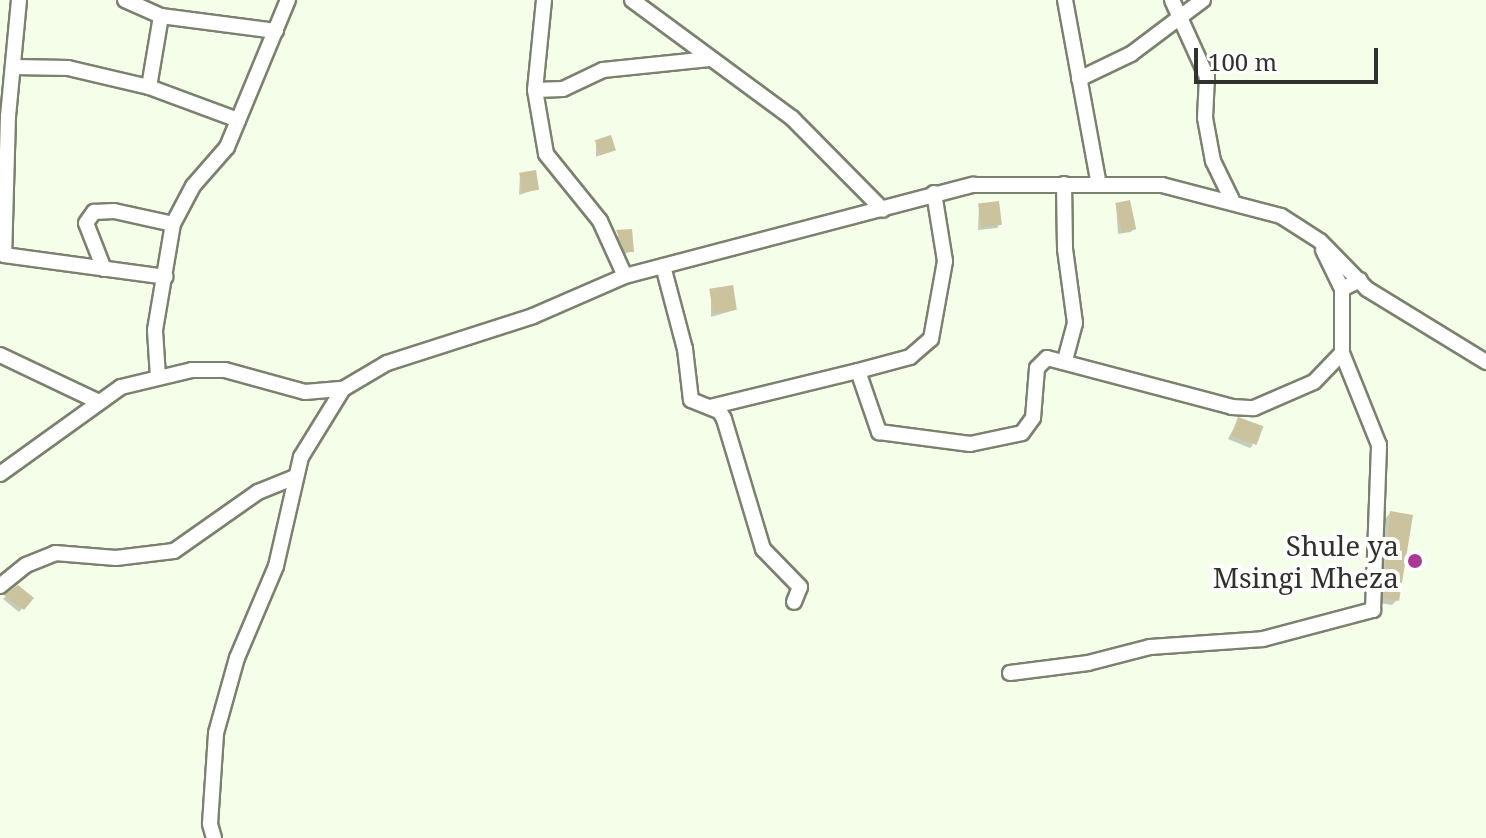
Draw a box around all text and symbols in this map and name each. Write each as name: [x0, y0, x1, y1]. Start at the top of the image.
scale bar: [1198, 32, 1382, 82]
text: 100 m: [1208, 45, 1277, 78]
place label: Shule ya Msingi Mheza: [1213, 528, 1399, 594]
marker: Shule ya Msingi Mheza: [1406, 552, 1424, 570]

